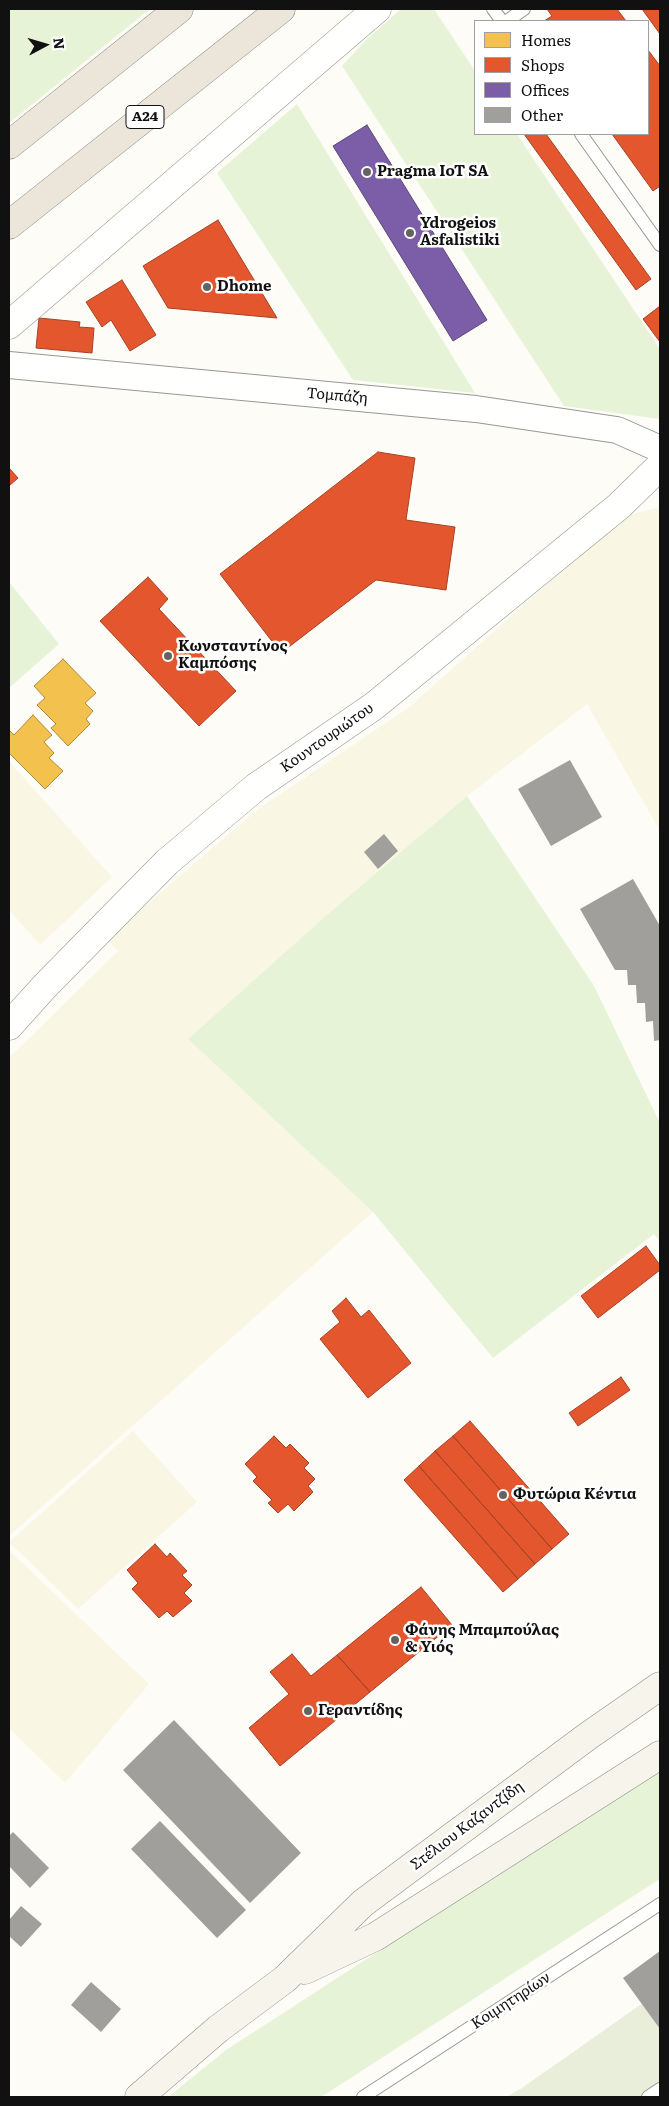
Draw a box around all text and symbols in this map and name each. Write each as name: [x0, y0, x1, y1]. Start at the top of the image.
north arrow: [20, 20, 70, 70]
legend: [474, 20, 649, 135]
text: Homes: [521, 28, 571, 51]
text: N: [49, 37, 70, 50]
text: Shops: [521, 53, 564, 76]
text: Offices: [521, 78, 569, 101]
text: Other: [521, 103, 563, 126]
road number: Α24: [126, 105, 164, 128]
place label: Pragma IoT SA: [377, 163, 489, 181]
marker: Pragma IoT SA: [361, 166, 373, 178]
place label: Ydrogeios Asfalistiki: [420, 215, 500, 250]
marker: Ydrogeios Asfalistiki: [404, 227, 416, 239]
place label: Dhome: [217, 278, 272, 296]
marker: Dhome: [201, 281, 213, 293]
street label: Τομπάζη: [306, 384, 368, 408]
place label: Κωνσταντίνος Καμπόσης: [178, 638, 288, 673]
marker: Κωνσταντίνος Καμπόσης: [162, 650, 174, 662]
street label: Κουντουριώτου: [277, 699, 377, 777]
place label: Φυτώρια Κέντια: [513, 1486, 637, 1504]
marker: Φυτώρια Κέντια: [497, 1489, 509, 1501]
place label: Φάνης Μπαμπούλας & Υιός: [405, 1622, 559, 1657]
marker: Φάνης Μπαμπούλας & Υιός: [389, 1634, 401, 1646]
place label: Γεραντίδης: [318, 1702, 402, 1720]
marker: Γεραντίδης: [302, 1705, 314, 1717]
street label: Στέλιου Καζαντζίδη: [407, 1778, 527, 1874]
street label: Κοιμητηρίων: [468, 1969, 554, 2033]

